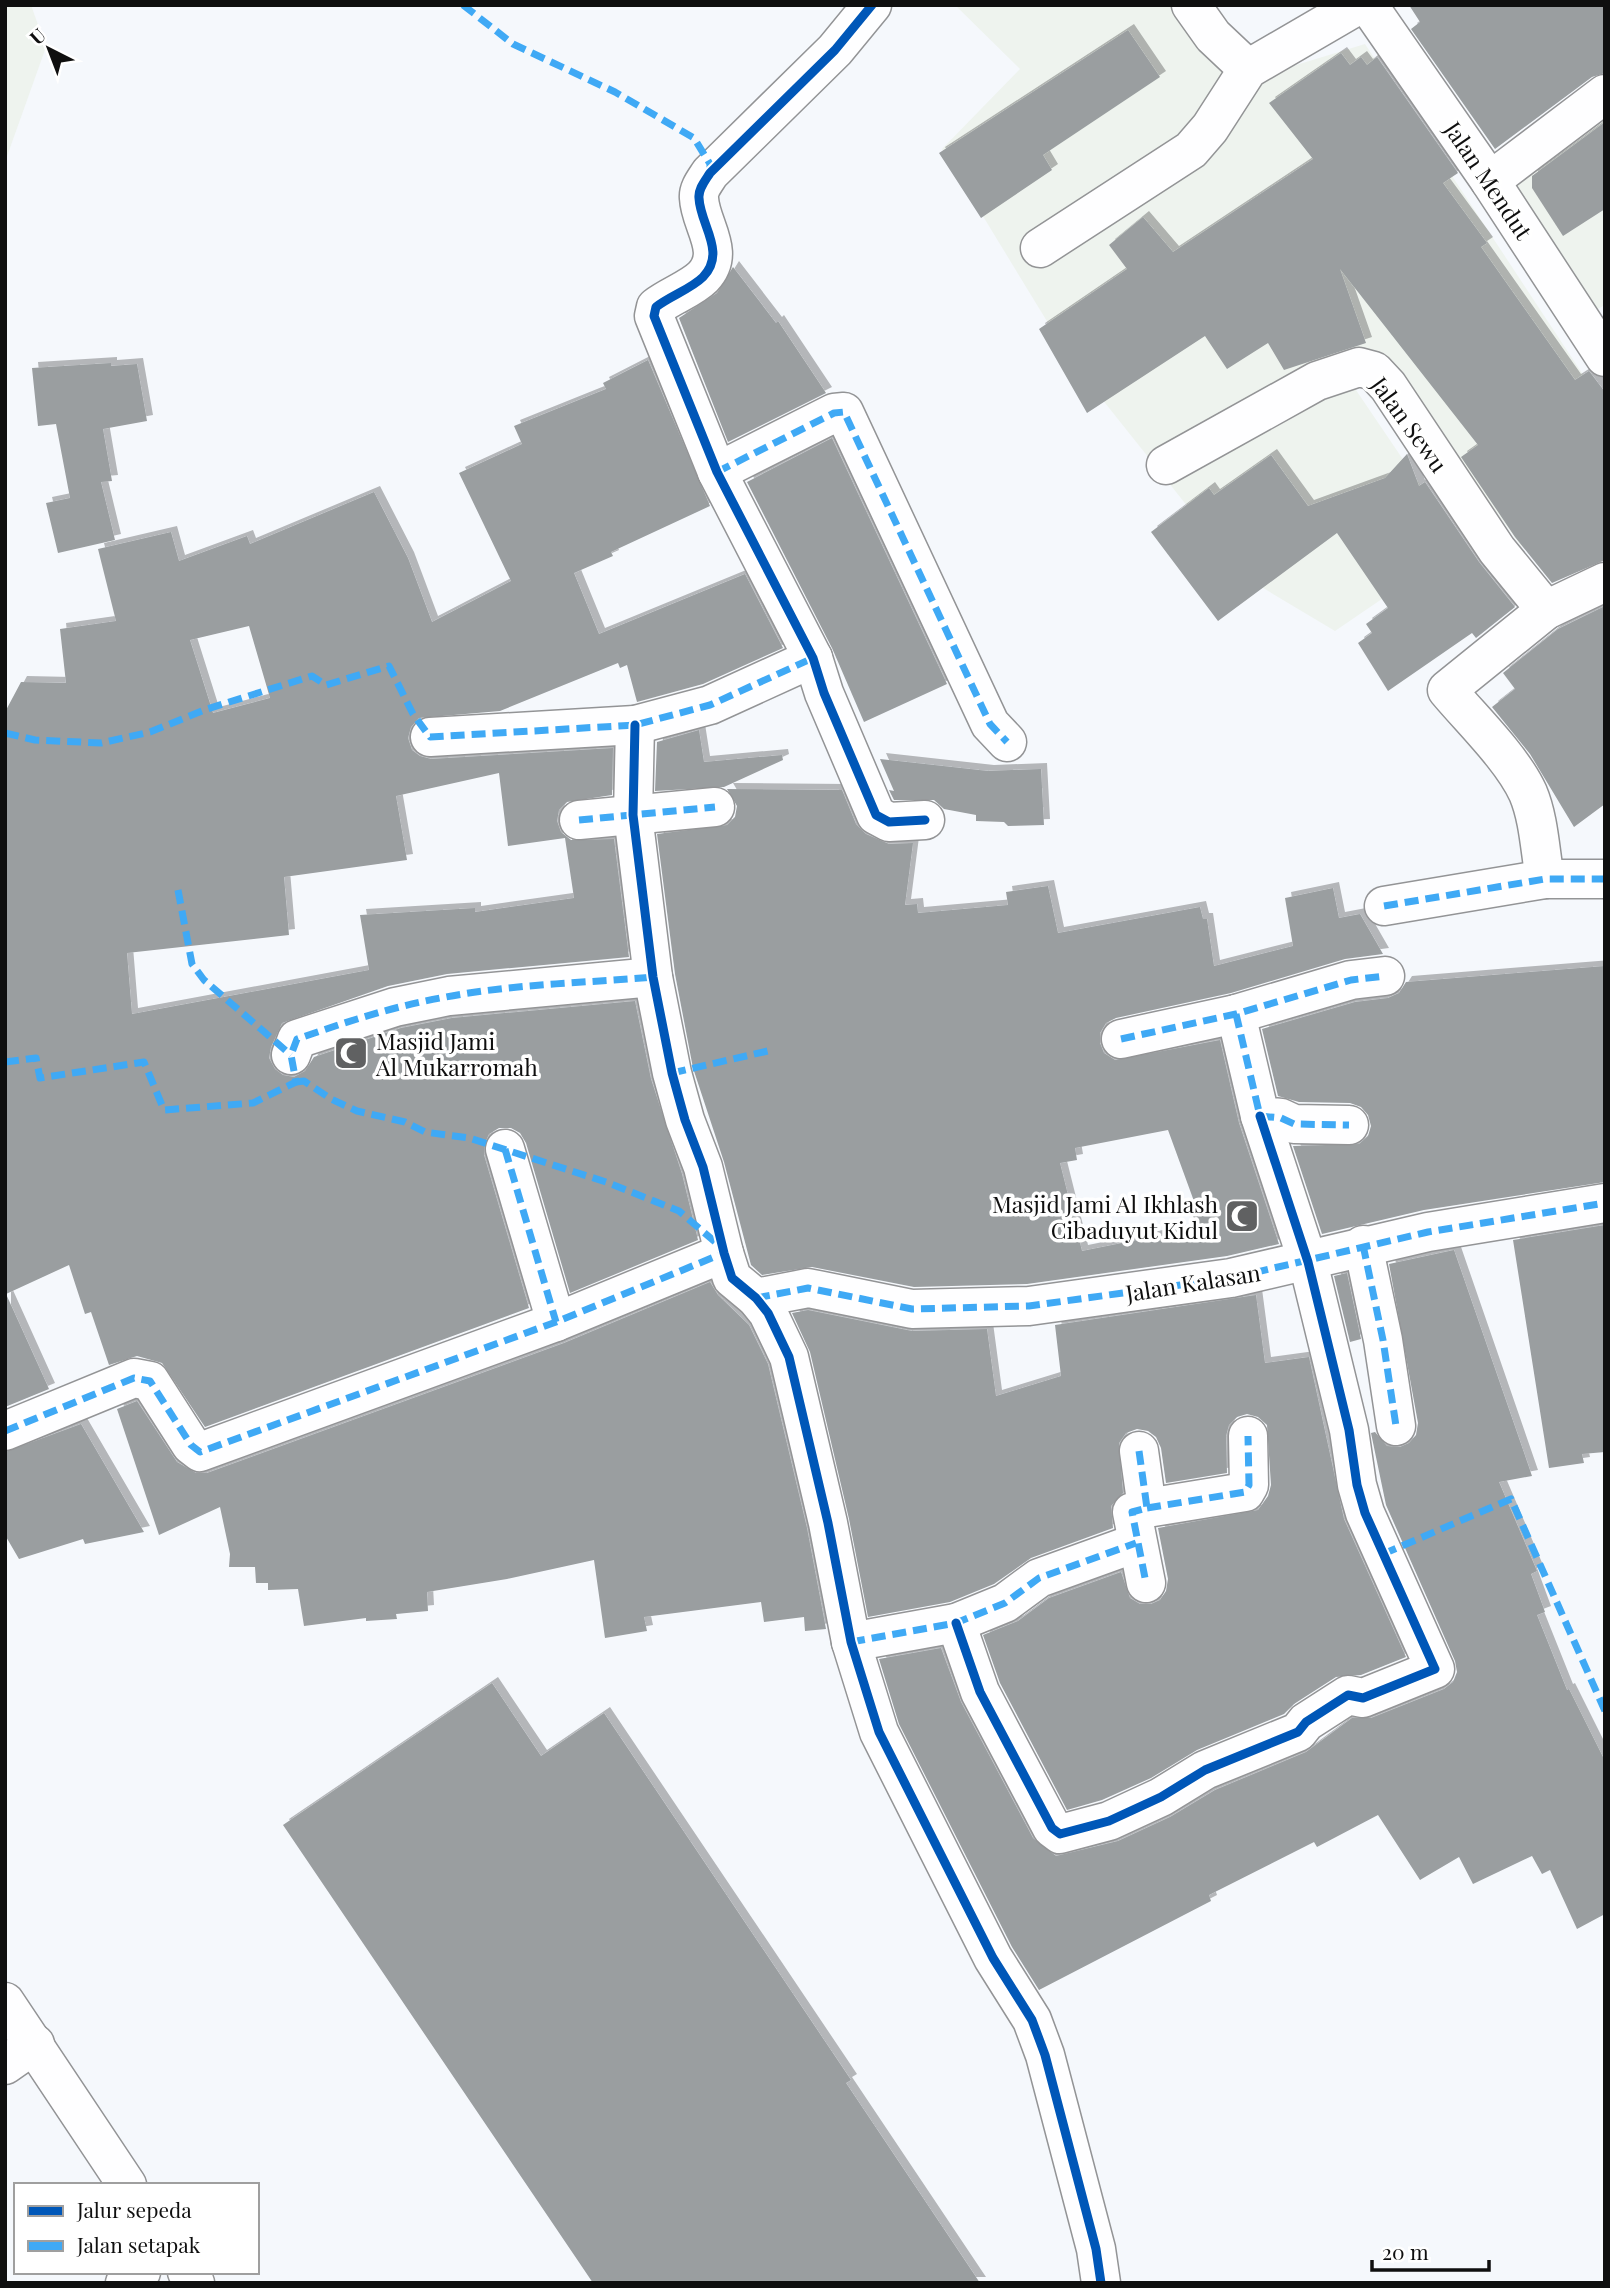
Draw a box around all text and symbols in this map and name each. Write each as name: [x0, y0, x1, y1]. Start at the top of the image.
north arrow: [14, 14, 84, 84]
text: U: [23, 22, 51, 50]
street label: Jalan Mendut: [1438, 114, 1540, 246]
street label: Jalan Sewu: [1364, 369, 1455, 478]
place label: Masjid Jami Al Mukarromah: [375, 1025, 538, 1082]
mosque icon: Masjid Jami Al Mukarromah: [332, 1034, 370, 1072]
place label: Masjid Jami Al Ikhlash Cibaduyut Kidul: [992, 1188, 1218, 1245]
mosque icon: Masjid Jami Al Ikhlash Cibaduyut Kidul: [1223, 1197, 1261, 1235]
street label: Jalan Kalasan: [1122, 1256, 1263, 1308]
legend: [14, 2183, 259, 2274]
text: Jalur sepeda: [76, 2195, 192, 2223]
scale bar: [1372, 2228, 1489, 2272]
text: Jalan setapak: [76, 2230, 201, 2258]
text: 20 m: [1382, 2237, 1429, 2265]

